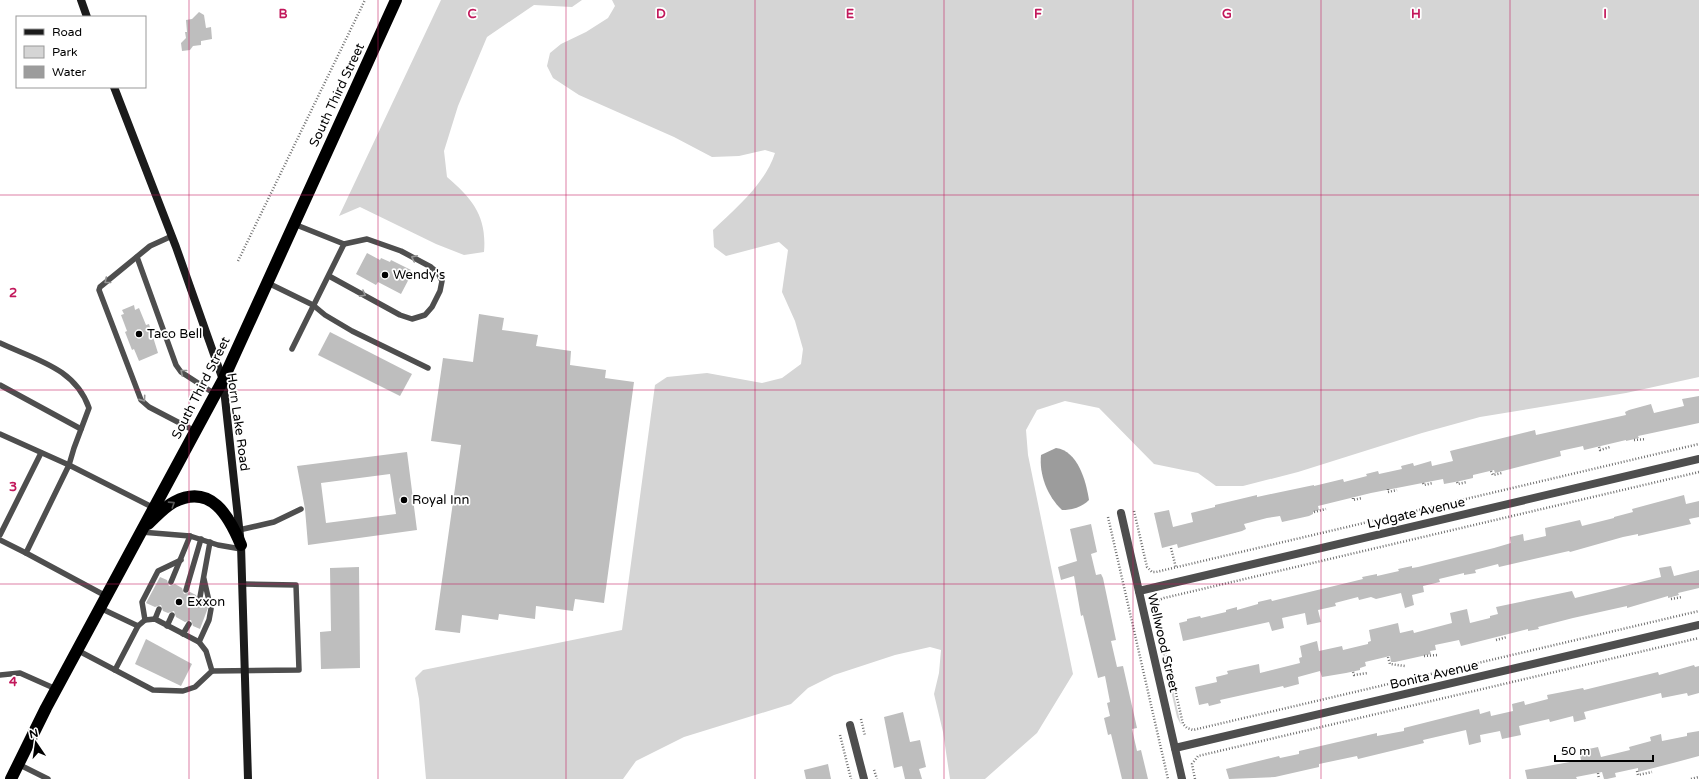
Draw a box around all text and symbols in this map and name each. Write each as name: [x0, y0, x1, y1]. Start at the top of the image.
text: B: [278, 6, 288, 22]
text: C: [467, 6, 477, 22]
text: D: [656, 6, 666, 22]
text: E: [846, 6, 854, 22]
text: F: [1034, 6, 1042, 22]
text: G: [1222, 6, 1232, 22]
text: H: [1411, 6, 1421, 22]
text: I: [1603, 6, 1607, 22]
legend: [16, 16, 146, 88]
text: Road: [52, 25, 82, 39]
street label: South Third Street: [306, 41, 368, 149]
text: Park: [52, 45, 78, 59]
text: Water: [52, 65, 87, 79]
one-way arrow: [411, 255, 418, 263]
place label: Wendy's: [393, 267, 445, 283]
marker: Wendy's: [380, 270, 390, 280]
one-way arrow: [105, 277, 112, 284]
text: 2: [9, 285, 17, 301]
one-way arrow: [359, 290, 367, 297]
place label: Taco Bell: [147, 326, 202, 342]
marker: Taco Bell: [134, 329, 144, 339]
street label: South Third Street: [168, 334, 234, 442]
one-way arrow: [180, 369, 187, 376]
street label: Horn Lake Road: [223, 372, 253, 472]
one-way arrow: [138, 395, 145, 402]
text: 3: [9, 479, 17, 495]
place label: Royal Inn: [412, 492, 469, 508]
street label: Lydgate Avenue: [1365, 494, 1467, 532]
marker: Royal Inn: [399, 495, 409, 505]
one-way arrow: [168, 501, 175, 509]
street label: Wellwood Street: [1144, 592, 1182, 694]
place label: Exxon: [187, 594, 225, 610]
marker: Exxon: [174, 597, 184, 607]
street label: Bonita Avenue: [1388, 657, 1480, 693]
text: 4: [9, 674, 18, 690]
north arrow: [16, 723, 56, 763]
text: N: [28, 726, 40, 741]
scale bar: [1555, 737, 1653, 763]
text: 50 m: [1561, 744, 1590, 758]

